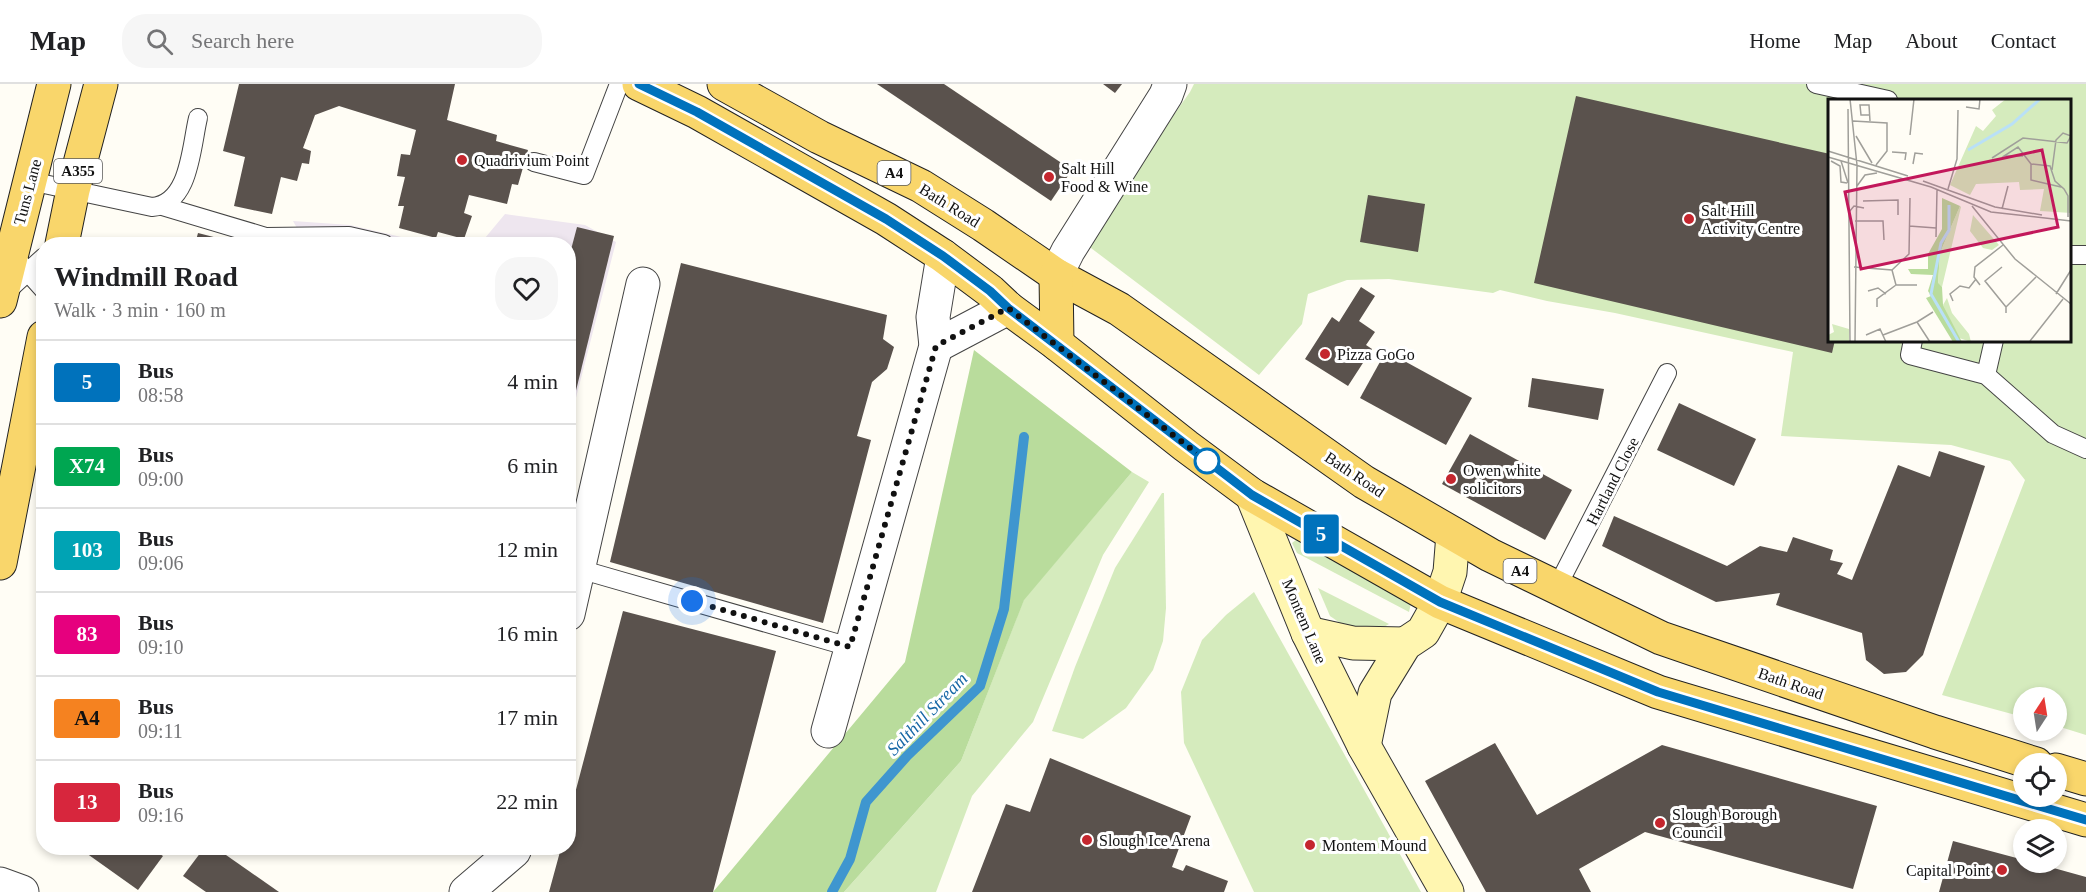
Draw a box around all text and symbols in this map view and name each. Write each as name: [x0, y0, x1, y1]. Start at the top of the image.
search box: [122, 14, 542, 68]
text: Map: [30, 25, 86, 56]
icon: search: [143, 25, 176, 58]
text: Search here: [191, 28, 294, 53]
text: Home: [1749, 29, 1801, 53]
text: Map: [1834, 29, 1872, 53]
text: About: [1905, 29, 1958, 53]
text: Contact: [1991, 29, 2056, 53]
inset map: [1828, 99, 2071, 342]
place label: Quadrivium Point: [474, 152, 590, 169]
marker: Quadrivium Point: [455, 153, 469, 167]
street label: Tuns Lane: [11, 157, 44, 227]
road number: A355: [54, 159, 102, 183]
place label: Salt Hill Food & Wine: [1061, 160, 1148, 195]
road number: A4: [878, 161, 910, 185]
marker: Salt Hill Food & Wine: [1042, 170, 1056, 184]
street label: Bath Road: [916, 180, 983, 231]
place label: Salt Hill Activity Centre: [1701, 202, 1800, 238]
marker: Salt Hill Activity Centre: [1682, 212, 1696, 226]
button: heart: [495, 257, 558, 320]
text: Windmill Road: [54, 261, 238, 292]
text: Walk · 3 min · 160 m: [54, 299, 226, 321]
place label: Pizza GoGo: [1337, 346, 1415, 363]
marker: Pizza GoGo: [1318, 347, 1332, 361]
text: Bus: [138, 358, 173, 383]
text: 4 min: [507, 369, 558, 394]
text: 5: [82, 370, 92, 394]
text: 08:58: [138, 384, 184, 406]
street label: Hartland Close: [1583, 434, 1642, 528]
text: Bus: [138, 442, 173, 467]
unlabelled marker: [1194, 448, 1220, 474]
street label: Bath Road: [1322, 448, 1388, 500]
text: 6 min: [507, 453, 558, 478]
text: X74: [69, 454, 105, 478]
place label: Owen white solicitors: [1463, 462, 1541, 497]
text: 09:00: [138, 468, 184, 490]
marker: Owen white solicitors: [1444, 472, 1458, 486]
line badge: 5: [1302, 514, 1340, 554]
text: 5: [1316, 522, 1326, 546]
text: Bus: [138, 526, 173, 551]
text: 12 min: [496, 537, 558, 562]
text: 103: [71, 538, 103, 562]
text: 09:06: [138, 552, 184, 574]
road number: A4: [1504, 559, 1537, 583]
street label: Montem Lane: [1279, 576, 1330, 666]
your location: [677, 586, 707, 616]
text: Bus: [138, 610, 173, 635]
text: 16 min: [496, 621, 558, 646]
text: 83: [77, 622, 98, 646]
text: 09:10: [138, 636, 184, 658]
street label: Bath Road: [1756, 664, 1826, 703]
water label: Salthill Stream: [883, 669, 971, 759]
north arrow: [2013, 687, 2067, 741]
map controls: [2013, 687, 2067, 873]
text: Bus: [138, 694, 173, 719]
text: 17 min: [496, 705, 558, 730]
text: A4: [74, 706, 100, 730]
text: 09:11: [138, 720, 183, 742]
button: locate: [2013, 753, 2067, 807]
text: Bus: [138, 778, 173, 803]
text: 22 min: [496, 789, 558, 814]
text: 13: [77, 790, 98, 814]
text: 09:16: [138, 804, 184, 826]
place label: Slough Borough Council: [1672, 806, 1777, 841]
marker: Slough Borough Council: [1653, 816, 1667, 830]
button: layers: [2013, 819, 2067, 873]
place label: Slough Ice Arena: [1099, 832, 1210, 850]
marker: Slough Ice Arena: [1080, 833, 1094, 847]
place label: Montem Mound: [1322, 837, 1426, 854]
marker: Montem Mound: [1303, 838, 1317, 852]
place label: Capital Point: [1906, 862, 1991, 880]
marker: Capital Point: [1995, 863, 2009, 877]

